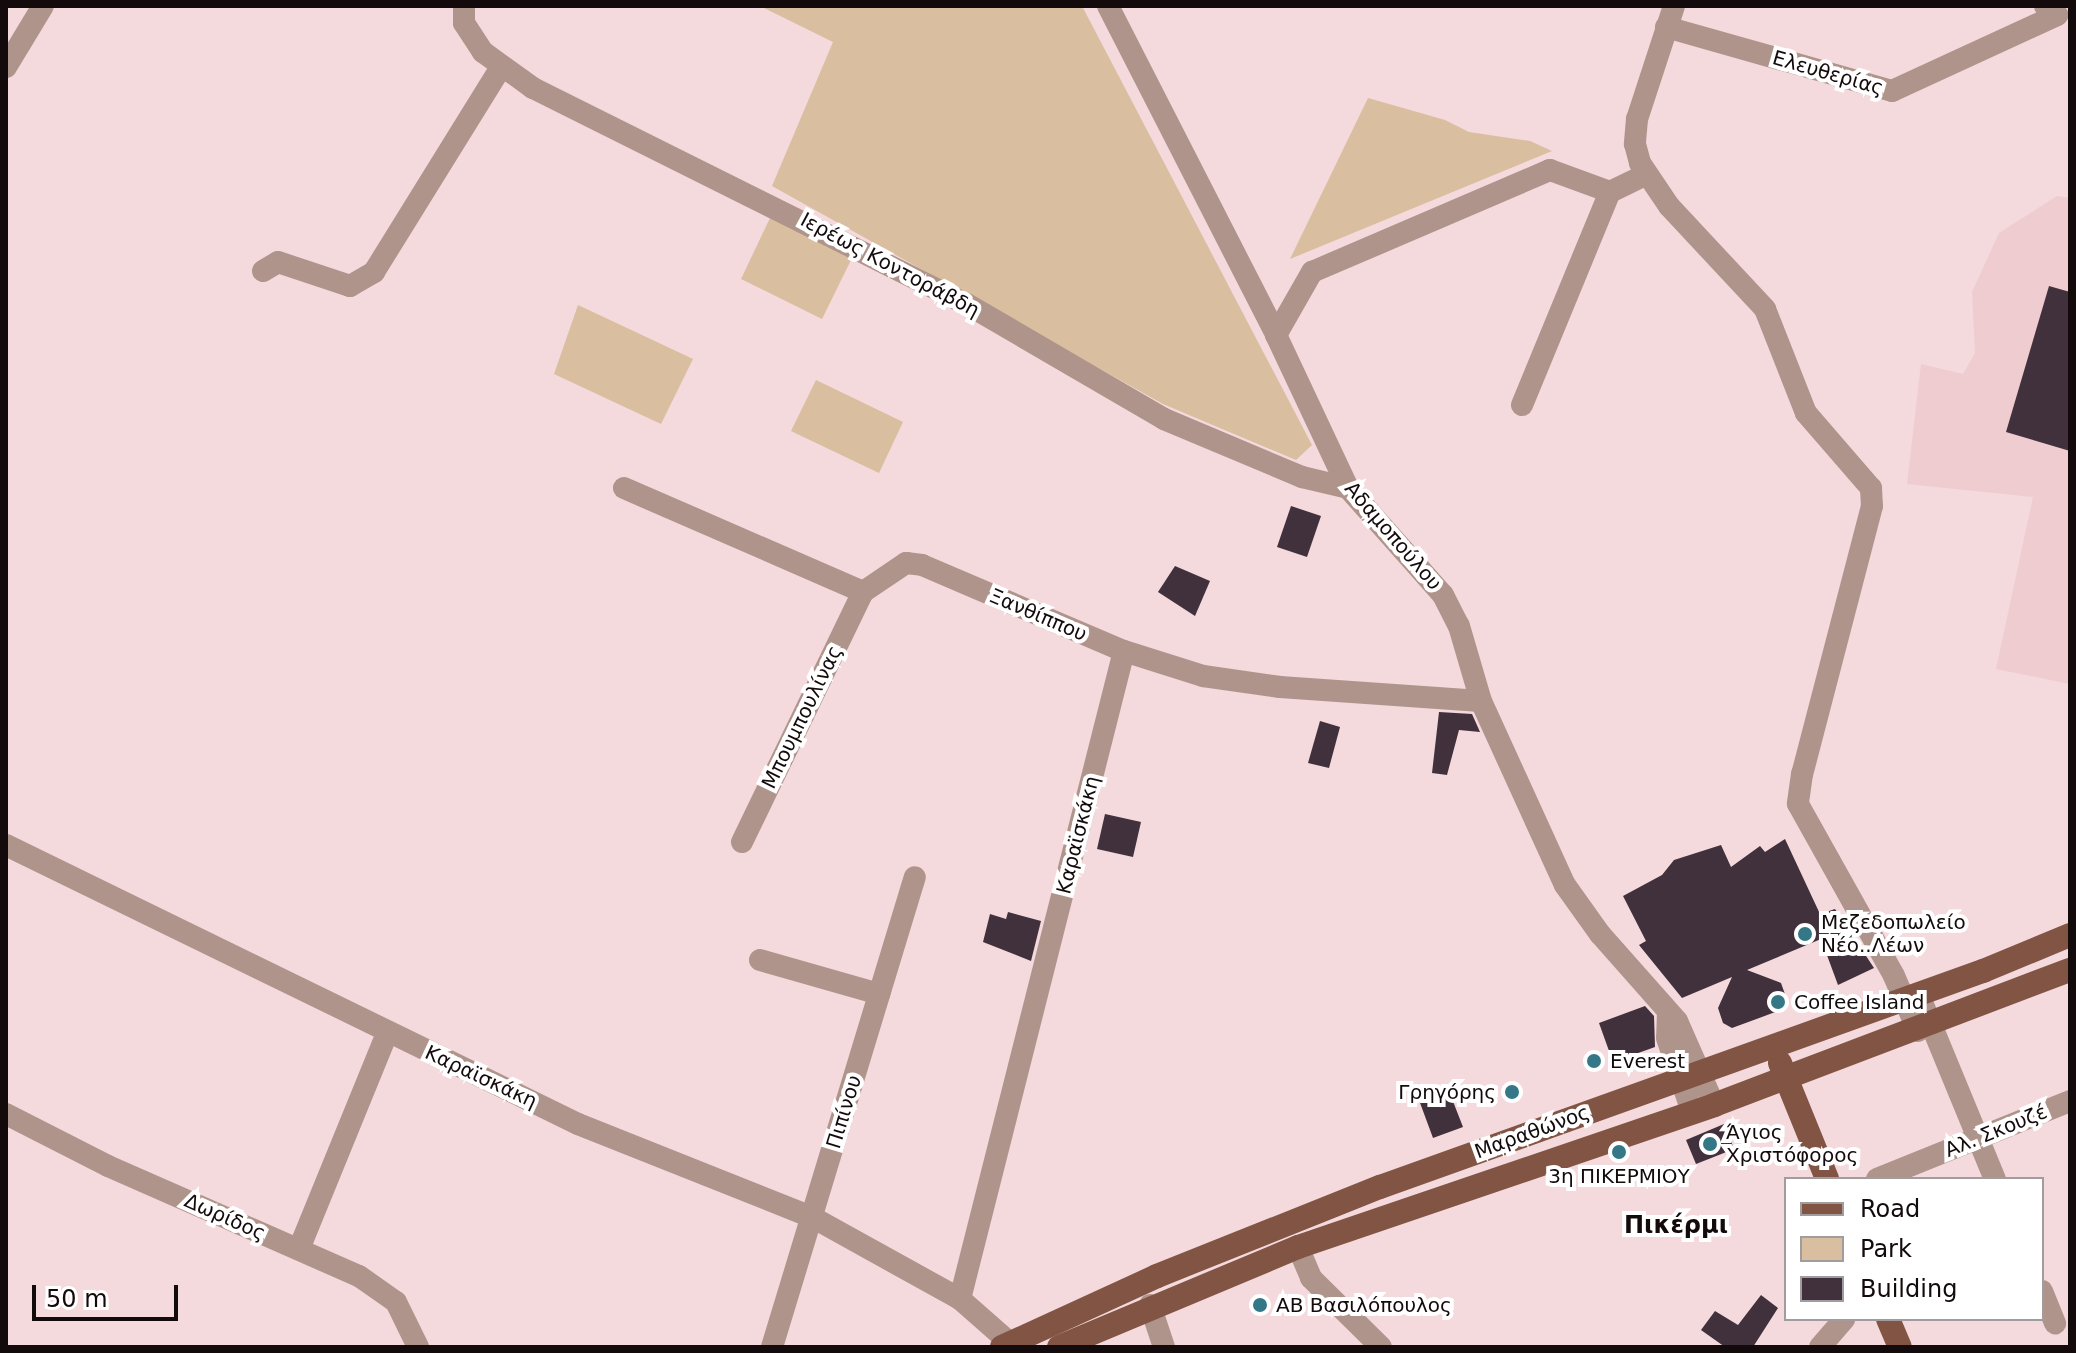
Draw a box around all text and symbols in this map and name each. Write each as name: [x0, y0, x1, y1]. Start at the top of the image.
street label: Ελευθερίας: [1770, 46, 1886, 100]
street label: Ιερέως Κοντοράβδη: [796, 208, 984, 322]
street label: Αδαμοπούλου: [1339, 477, 1447, 595]
street label: Ξανθίππου: [985, 584, 1091, 646]
street label: Μπουμπουλίνας: [757, 641, 847, 793]
street label: Καραϊσκάκη: [1052, 773, 1104, 897]
place label: Μεζεδοπωλείο Νέο..Λέων: [1821, 910, 1966, 957]
marker: Μεζεδοπωλείο Νέο..Λέων: [1796, 925, 1814, 943]
place label: Coffee Island: [1794, 990, 1924, 1014]
marker: Coffee Island: [1769, 993, 1787, 1011]
street label: Καραϊσκάκη: [421, 1041, 541, 1113]
place label: Everest: [1610, 1049, 1685, 1073]
marker: Everest: [1585, 1052, 1603, 1070]
street label: Πιπίνου: [821, 1072, 867, 1152]
place label: Γρηγόρης: [1398, 1080, 1496, 1104]
marker: Γρηγόρης: [1503, 1083, 1521, 1101]
street label: Μαραθώνος: [1471, 1100, 1593, 1164]
street label: Αλ. Σκουζέ: [1941, 1100, 2051, 1162]
place label: Άγιος Χριστόφορος: [1726, 1120, 1858, 1167]
marker: Άγιος Χριστόφορος: [1701, 1135, 1719, 1153]
marker: 3η ΠΙΚΕΡΜΙΟΥ: [1610, 1143, 1628, 1161]
place label: 3η ΠΙΚΕΡΜΙΟΥ: [1548, 1164, 1690, 1188]
legend: [1784, 1177, 2044, 1321]
street label: Δωρίδος: [181, 1189, 269, 1245]
text: Road: [1860, 1195, 1920, 1223]
district label: Πικέρμι: [1624, 1212, 1728, 1240]
text: Park: [1860, 1235, 1912, 1263]
scale bar: [36, 1269, 182, 1319]
text: Building: [1860, 1275, 1957, 1303]
text: 50 m: [46, 1285, 108, 1313]
place label: ΑΒ Βασιλόπουλος: [1276, 1293, 1452, 1317]
marker: ΑΒ Βασιλόπουλος: [1251, 1296, 1269, 1314]

